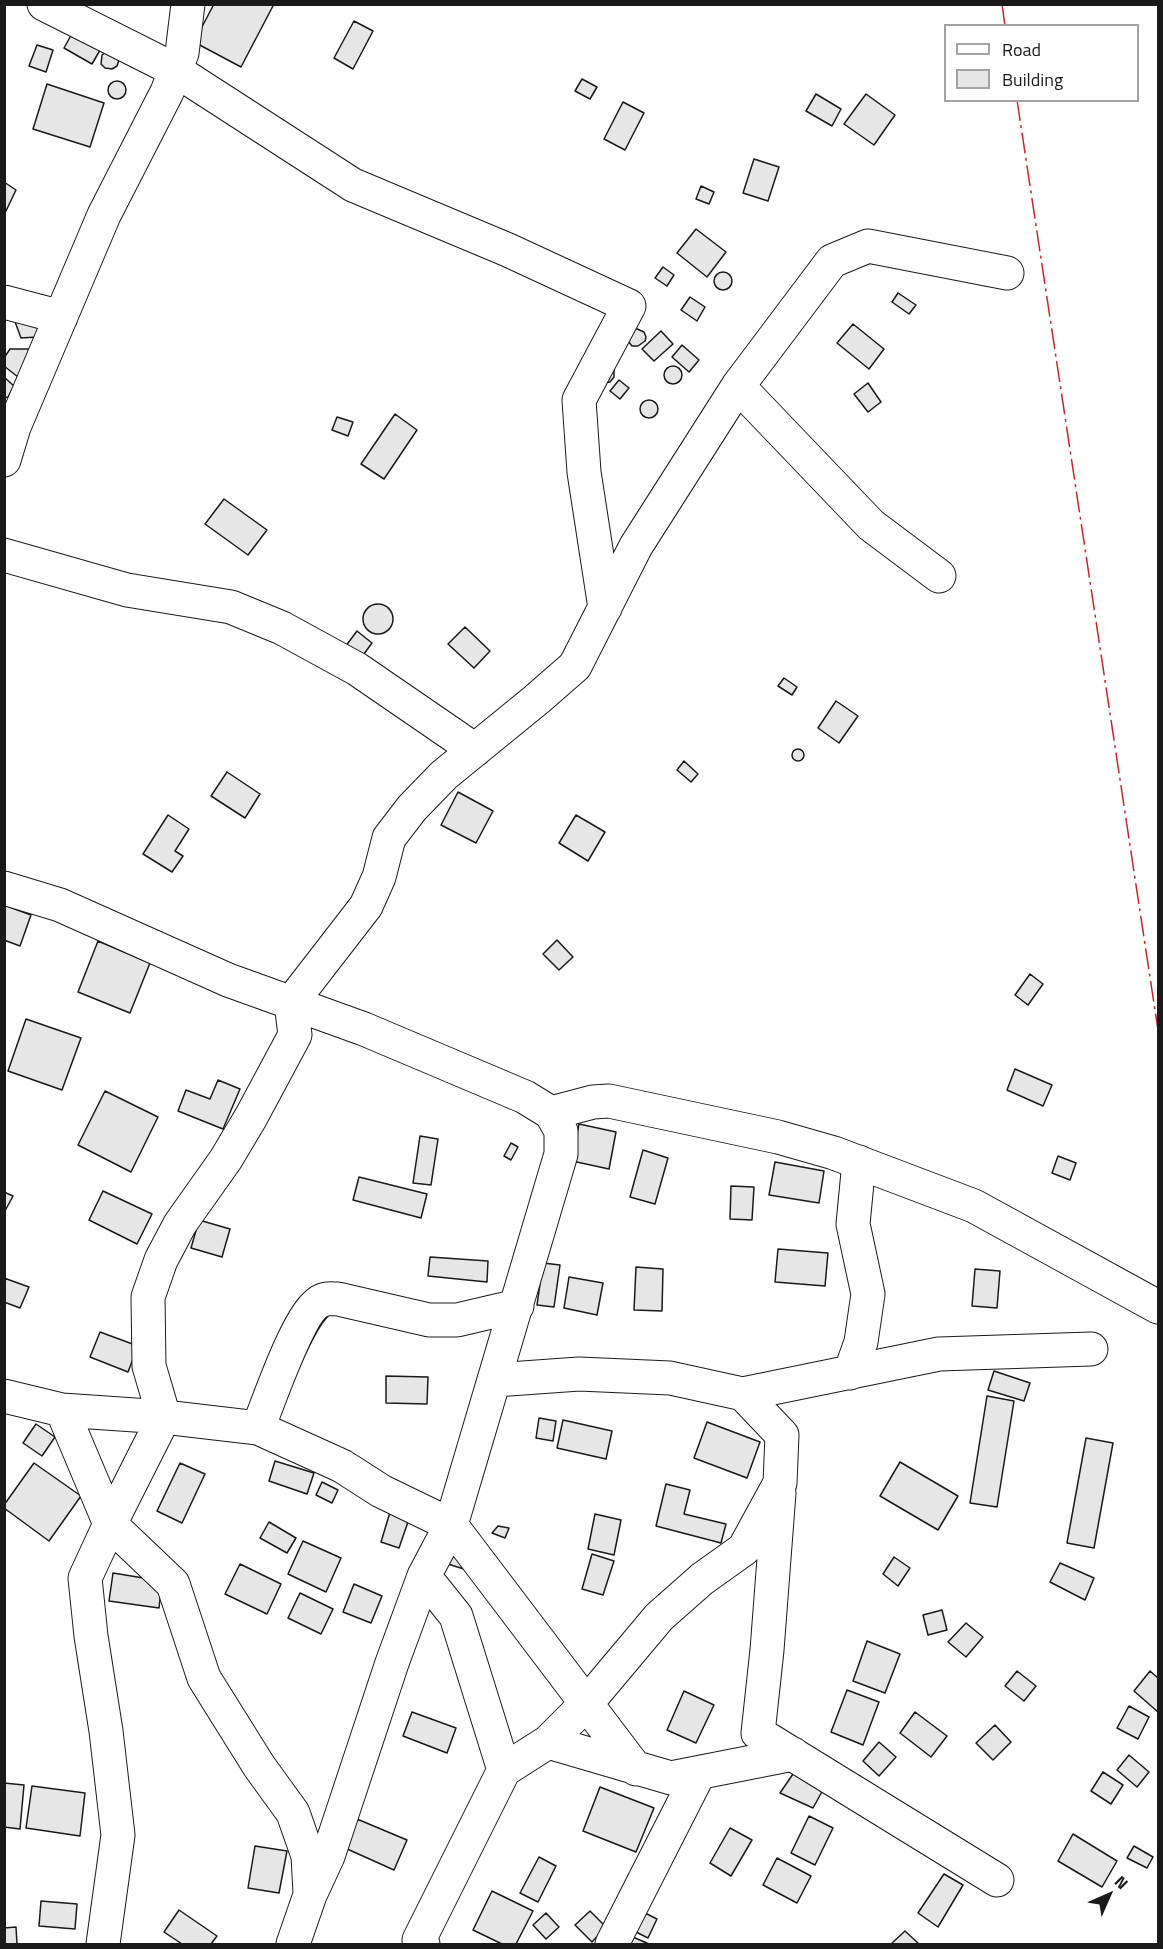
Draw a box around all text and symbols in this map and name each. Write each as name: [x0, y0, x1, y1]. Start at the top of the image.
legend: [944, 24, 1139, 102]
text: Road: [1002, 36, 1041, 63]
text: Building: [1002, 66, 1063, 93]
north arrow: [1079, 1865, 1139, 1925]
text: N: [1109, 1870, 1134, 1895]

